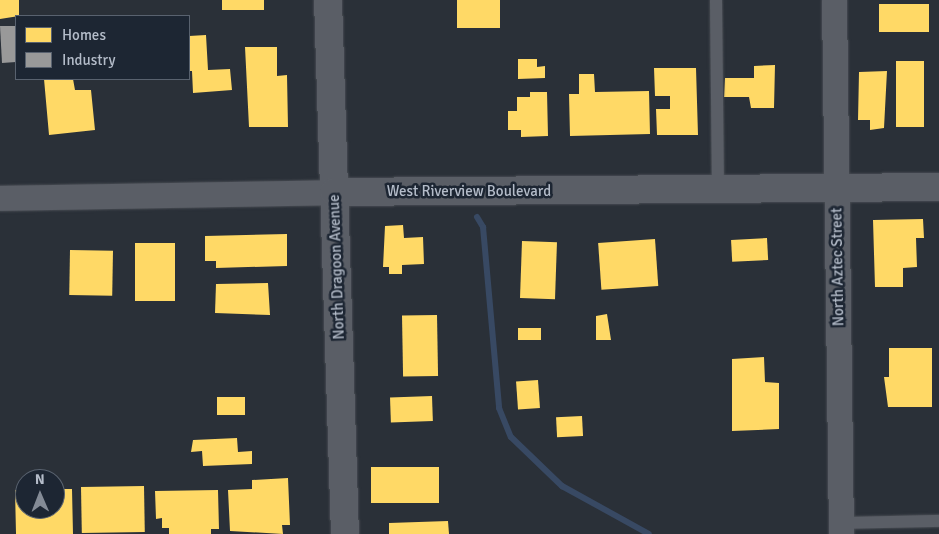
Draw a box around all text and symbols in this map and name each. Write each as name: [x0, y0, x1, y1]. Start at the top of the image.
legend: [15, 15, 190, 80]
text: Homes: [62, 26, 106, 44]
text: Industry: [62, 51, 115, 69]
street label: West Riverview Boulevard: [387, 183, 551, 201]
street label: North Dragoon Avenue: [325, 194, 349, 340]
street label: North Aztec Street: [828, 208, 848, 326]
north arrow: [15, 469, 65, 519]
text: N: [35, 471, 45, 488]

